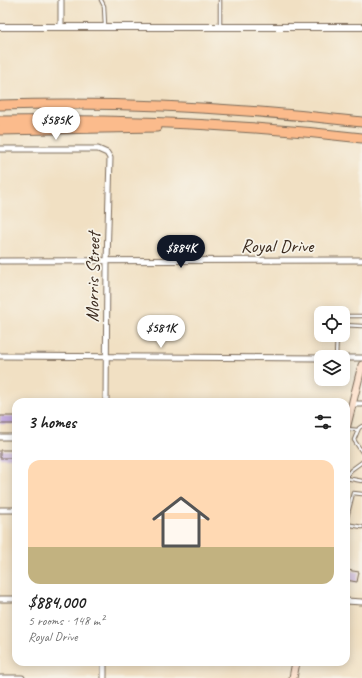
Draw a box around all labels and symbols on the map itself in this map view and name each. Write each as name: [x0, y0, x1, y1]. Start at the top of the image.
pin: $585K: [28, 107, 84, 141]
street label: Morris Street: [80, 229, 106, 322]
street label: Royal Drive: [241, 234, 315, 258]
pin: $884K: [153, 235, 209, 269]
pin: $581K: [133, 315, 189, 349]

